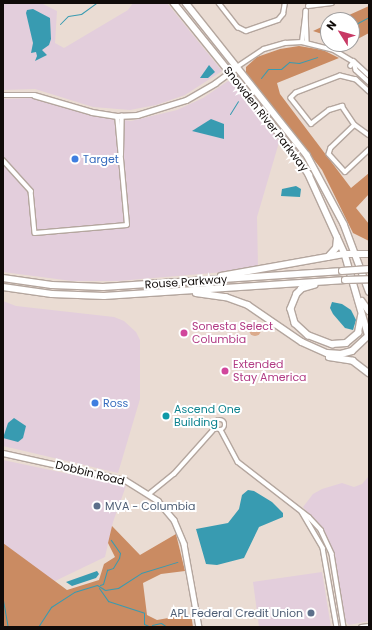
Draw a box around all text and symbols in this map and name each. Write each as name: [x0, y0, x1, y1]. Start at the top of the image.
north arrow: [320, 12, 360, 52]
text: N: [322, 17, 340, 34]
street label: Snowden River Parkway: [221, 64, 311, 174]
place label: Target: [83, 152, 119, 166]
marker: Target: [70, 154, 80, 164]
street label: Rouse Parkway: [144, 273, 228, 291]
place label: Sonesta Select Columbia: [192, 320, 273, 346]
marker: Sonesta Select Columbia: [179, 328, 189, 338]
place label: Extended Stay America: [233, 358, 307, 384]
marker: Extended Stay America: [220, 366, 230, 376]
place label: Ross: [103, 396, 128, 410]
marker: Ross: [90, 398, 100, 408]
place label: Ascend One Building: [174, 403, 241, 429]
marker: Ascend One Building: [161, 411, 171, 421]
street label: Dobbin Road: [54, 458, 126, 488]
place label: MVA - Columbia: [105, 499, 195, 513]
marker: MVA - Columbia: [92, 501, 102, 511]
place label: APL Federal Credit Union: [170, 606, 303, 620]
marker: APL Federal Credit Union: [306, 608, 316, 618]

